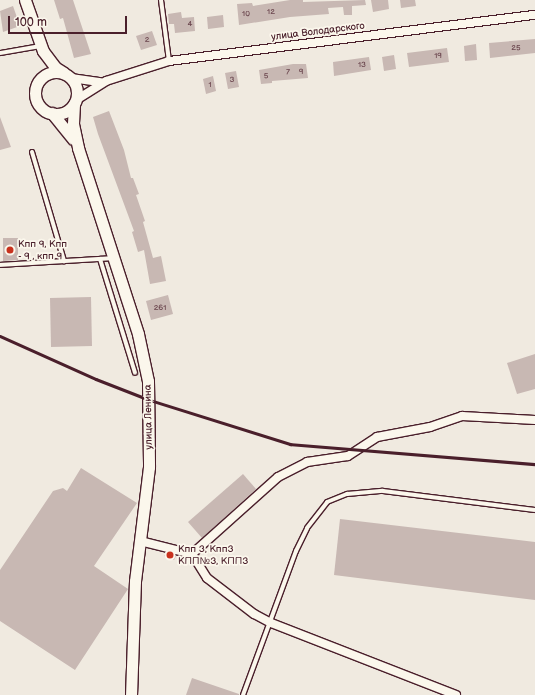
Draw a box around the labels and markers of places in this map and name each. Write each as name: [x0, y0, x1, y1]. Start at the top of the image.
place label: Кпп 9, Кпп - 9 , кпп 9: [18, 238, 67, 262]
marker: Кпп 9, Кпп - 9 , кпп 9: [5, 245, 15, 255]
place label: Кпп 3, Кпп3 КПП№3, КПП3: [178, 543, 248, 566]
marker: Кпп 3, Кпп3 КПП№3, КПП3: [165, 550, 175, 560]

